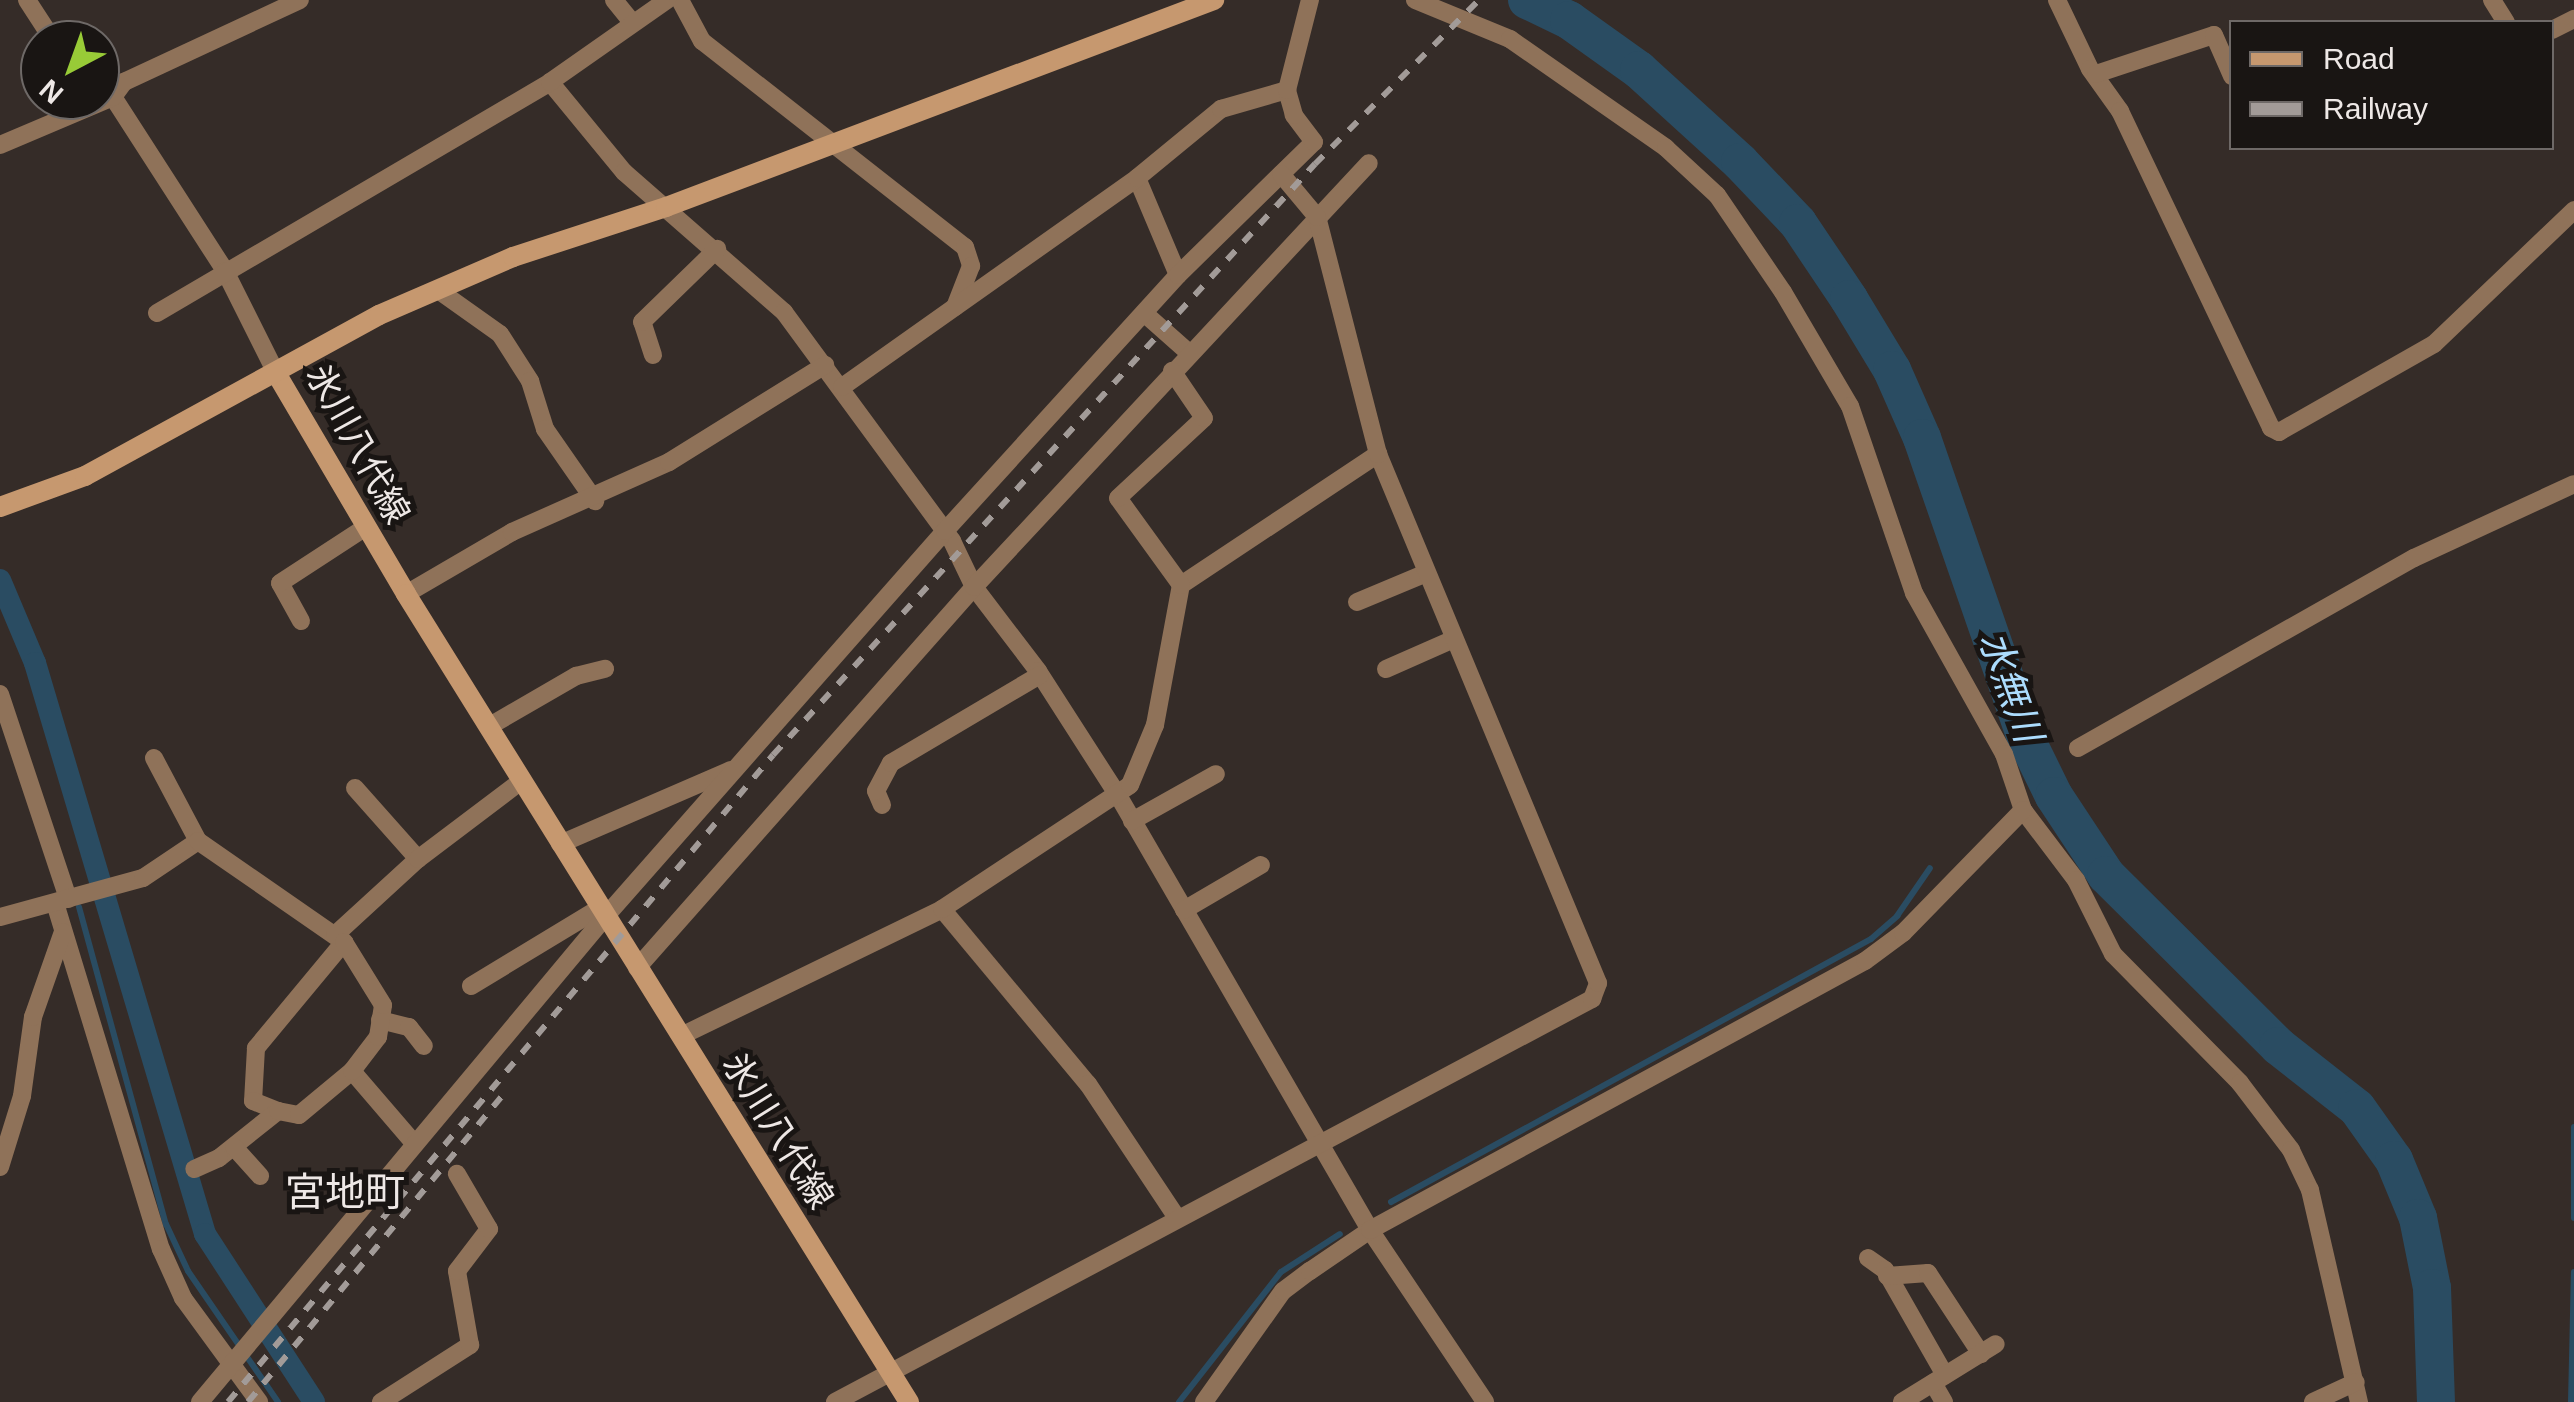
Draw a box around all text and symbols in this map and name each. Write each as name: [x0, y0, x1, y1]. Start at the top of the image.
north arrow: [20, 20, 120, 120]
legend: [2229, 20, 2554, 150]
text: Road: [2323, 42, 2395, 75]
text: N: [34, 73, 69, 110]
text: Railway: [2323, 92, 2428, 125]
street label: 氷川八代線: [297, 357, 419, 531]
water label: 水無川: [1969, 626, 2051, 748]
street label: 氷川八代線: [714, 1046, 842, 1216]
district label: 宮地町: [285, 1168, 405, 1216]

